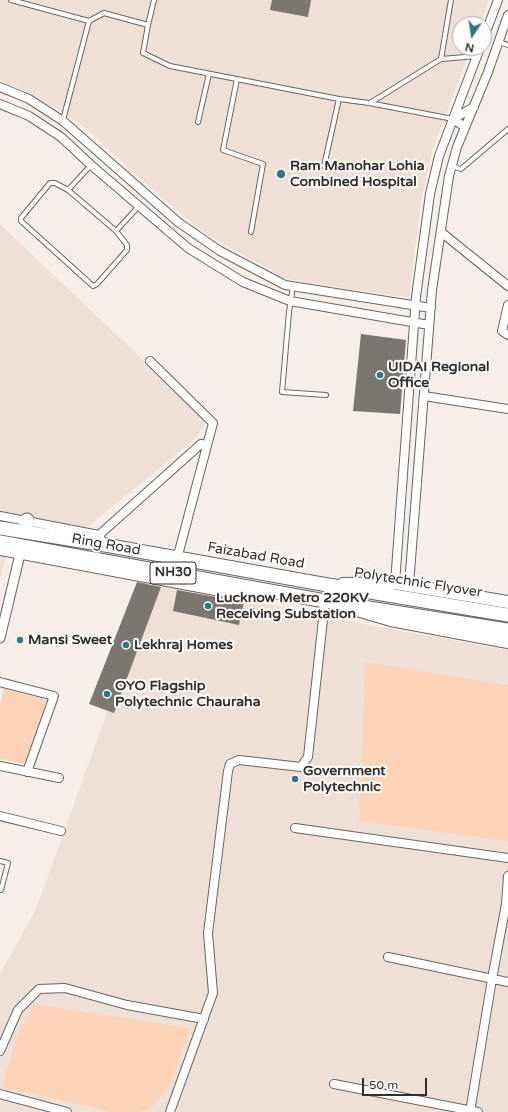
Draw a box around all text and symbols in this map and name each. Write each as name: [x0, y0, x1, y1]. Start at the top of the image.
north arrow: [452, 16, 492, 56]
text: N: [464, 40, 475, 55]
place label: Ram Manohar Lohia Combined Hospital: [290, 158, 425, 190]
marker: Ram Manohar Lohia Combined Hospital: [275, 168, 287, 180]
place label: UIDAI Regional Office: [388, 359, 490, 392]
marker: UIDAI Regional Office: [375, 370, 385, 380]
street label: Ring Road: [70, 531, 142, 559]
street label: Faizabad Road: [206, 539, 306, 573]
road number: NH30: [150, 562, 196, 584]
street label: Polytechnic Flyover: [353, 565, 483, 601]
place label: Lucknow Metro 220KV Receiving Substation: [216, 590, 369, 622]
marker: Lucknow Metro 220KV Receiving Substation: [203, 601, 213, 611]
place label: Mansi Sweet: [28, 632, 112, 648]
marker: Mansi Sweet: [15, 635, 25, 645]
place label: Lekhraj Homes: [134, 637, 233, 653]
marker: Lekhraj Homes: [121, 640, 131, 650]
place label: OYO Flagship Polytechnic Chauraha: [115, 678, 261, 710]
marker: OYO Flagship Polytechnic Chauraha: [102, 689, 112, 699]
place label: Government Polytechnic: [303, 763, 386, 796]
marker: Government Polytechnic: [290, 774, 300, 784]
scale bar: [364, 1070, 429, 1096]
text: 50 m: [369, 1078, 398, 1092]

